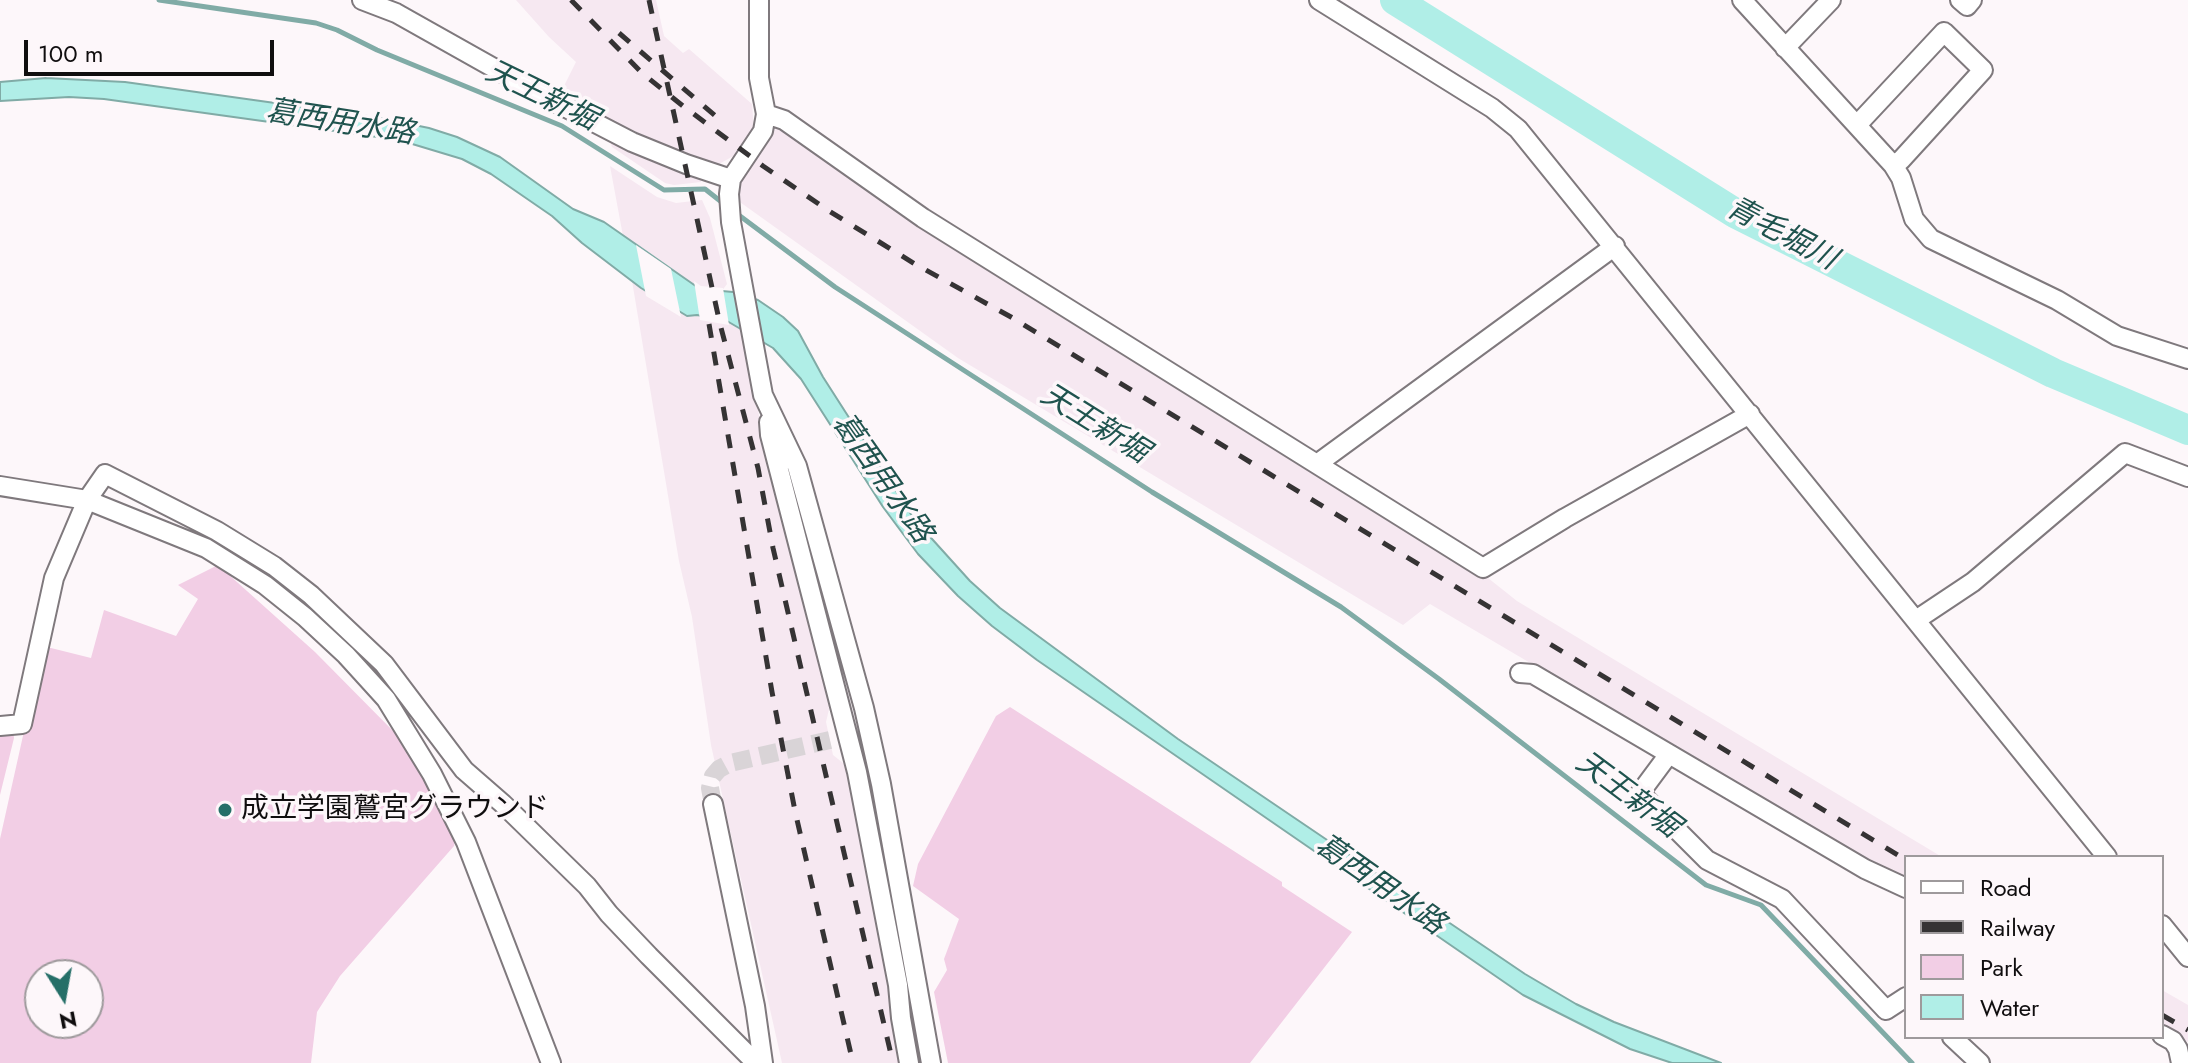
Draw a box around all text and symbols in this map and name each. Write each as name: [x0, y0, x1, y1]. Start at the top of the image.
scale bar: [28, 24, 278, 74]
text: 100 m: [38, 36, 104, 71]
water label: 天王新堀: [479, 55, 603, 139]
water label: 葛西用水路: [263, 94, 417, 154]
water label: 青毛堀川: [1720, 191, 1842, 279]
water label: 天王新堀: [1034, 378, 1154, 472]
water label: 葛西用水路: [823, 407, 939, 551]
water label: 天王新堀: [1568, 746, 1686, 846]
place label: 成立学園鷲宮グラウンド: [241, 793, 549, 827]
marker: 成立学園鷲宮グラウンド: [216, 801, 234, 819]
water label: 葛西用水路: [1307, 828, 1451, 944]
legend: [1904, 855, 2164, 1039]
text: Road: [1980, 870, 2032, 905]
text: Railway: [1980, 910, 2055, 945]
text: Park: [1980, 950, 2023, 985]
north arrow: [24, 959, 104, 1039]
text: Water: [1980, 990, 2039, 1025]
text: N: [57, 1003, 80, 1038]

